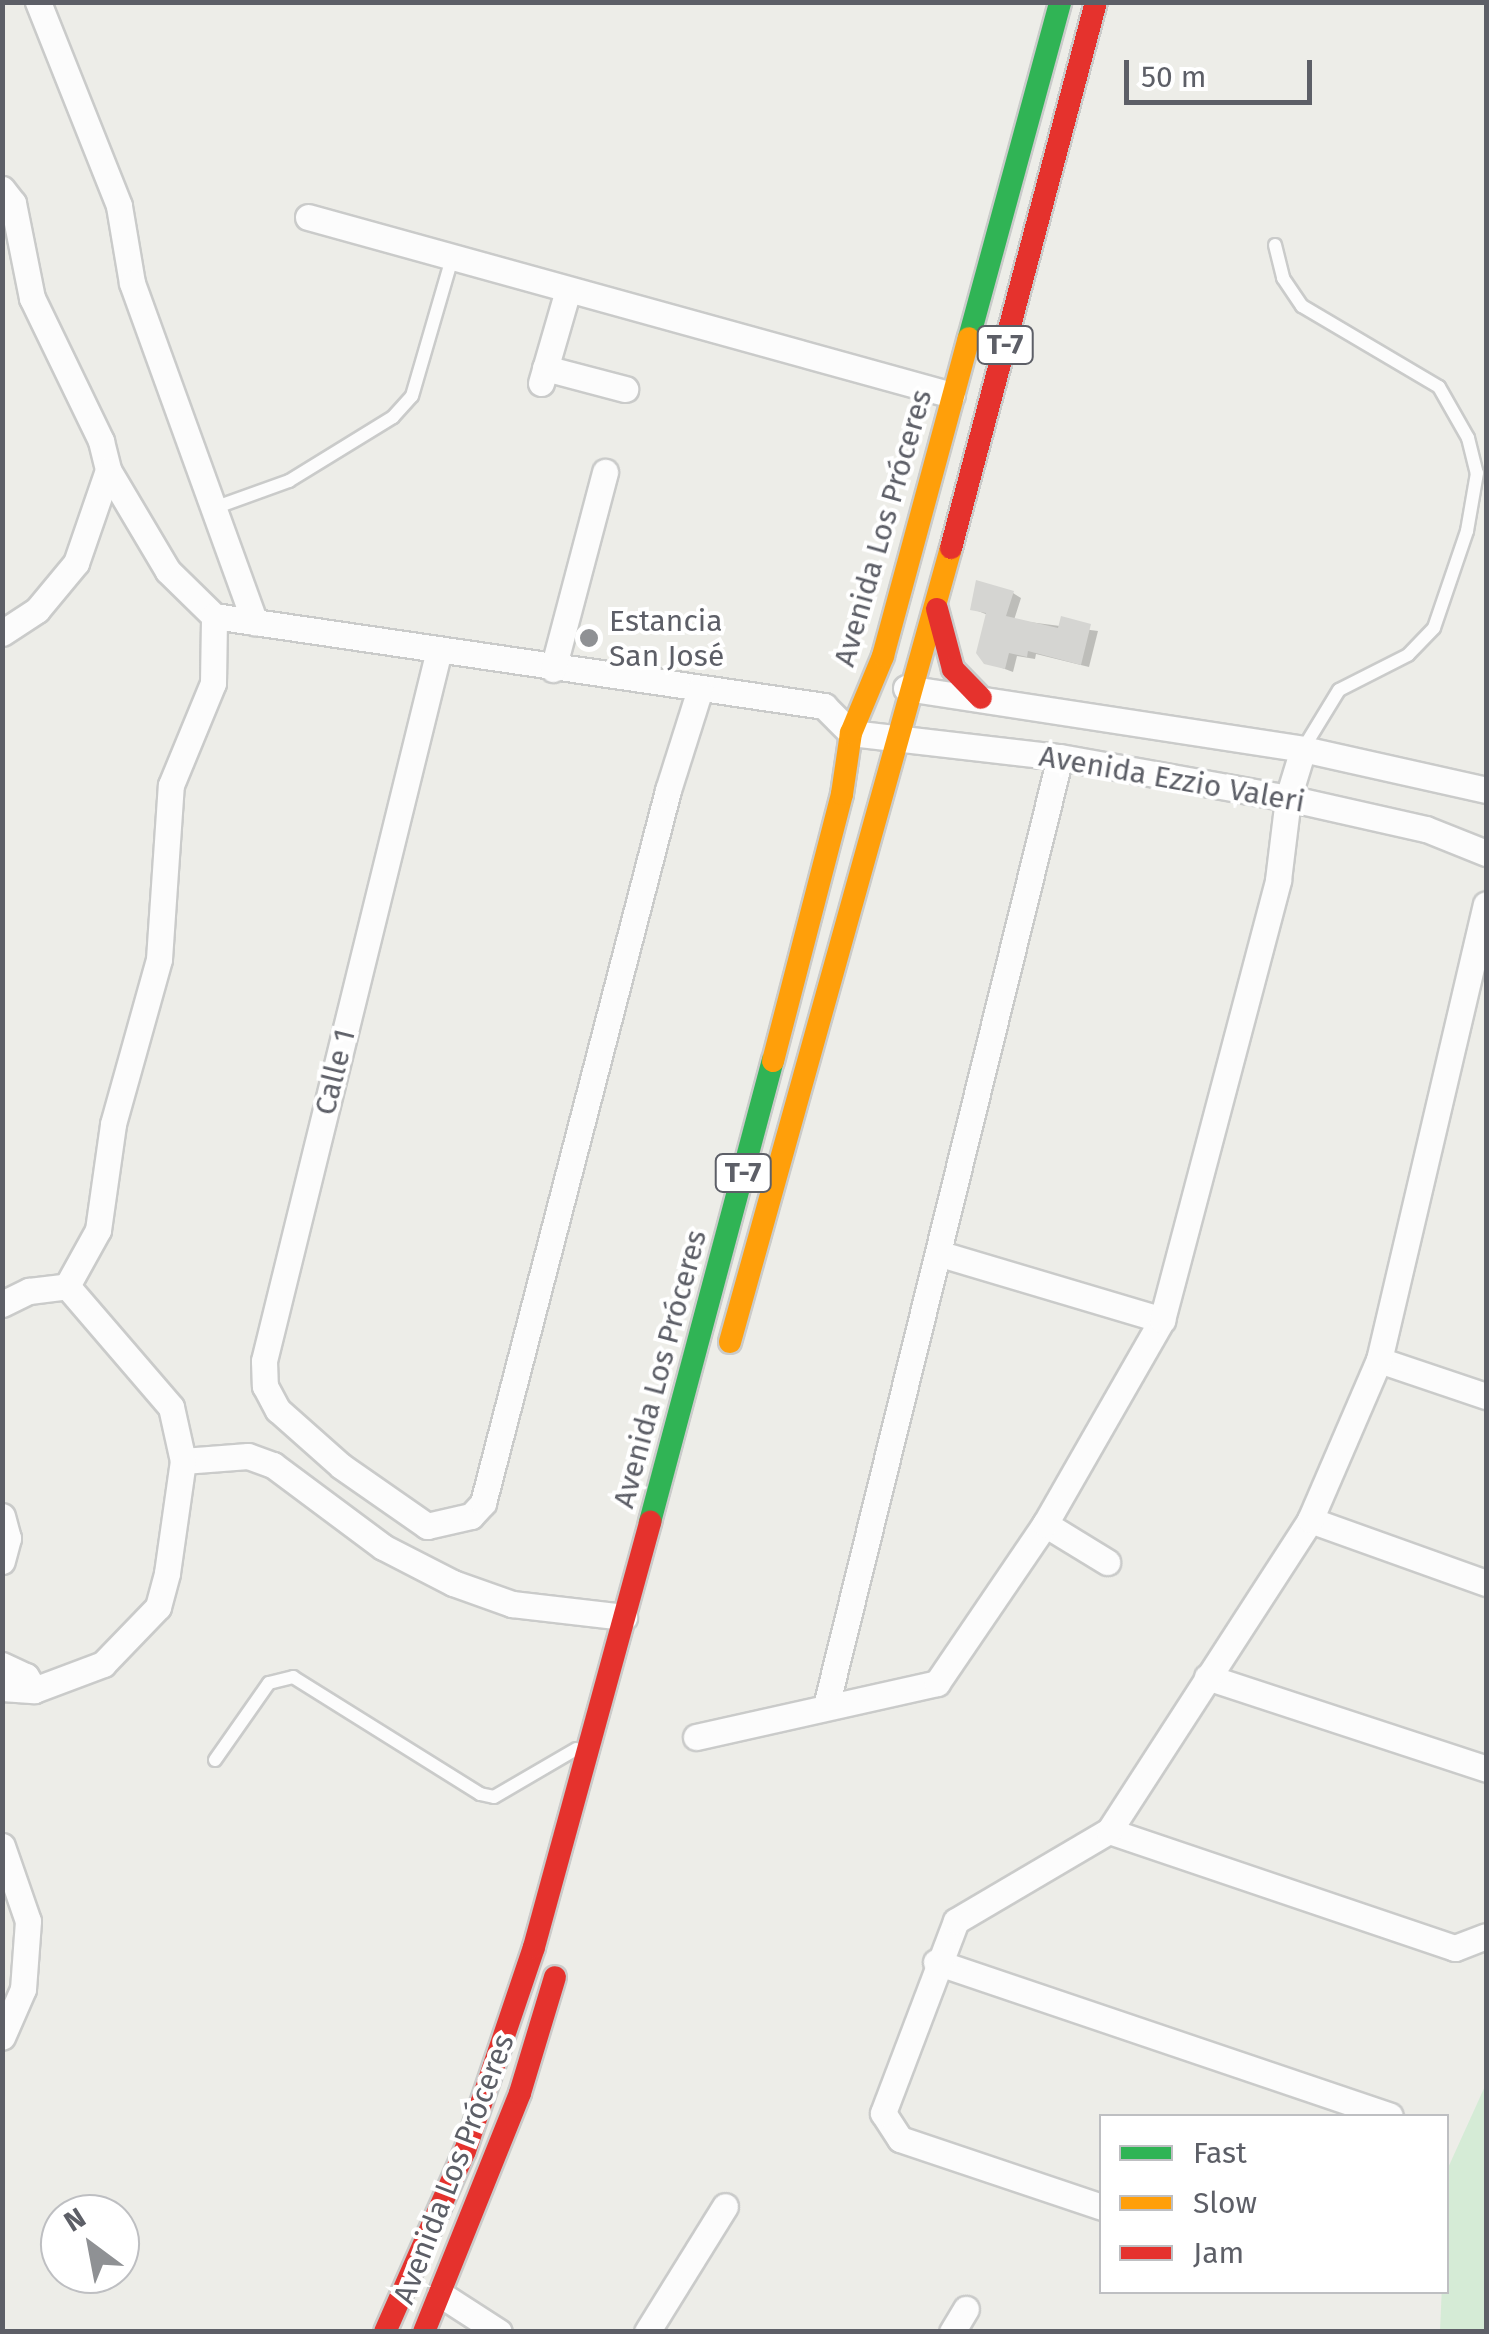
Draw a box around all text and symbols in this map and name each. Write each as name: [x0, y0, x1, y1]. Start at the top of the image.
scale bar: [1129, 40, 1316, 102]
text: 50 m: [1141, 59, 1206, 95]
road number: T-7: [975, 322, 1035, 368]
street label: Avenida Los Próceres: [826, 385, 940, 671]
place label: Estancia San José: [609, 603, 724, 674]
marker: Estancia San José: [578, 627, 600, 649]
street label: Avenida Ezzio Valeri: [1036, 738, 1308, 820]
street label: Calle 1: [307, 1025, 363, 1119]
road number: T-7: [713, 1150, 773, 1196]
street label: Avenida Los Próceres: [606, 1226, 714, 1512]
street label: Avenida Los Próceres: [386, 2029, 522, 2309]
legend: [1099, 2114, 1449, 2294]
text: Fast: [1193, 2135, 1247, 2171]
text: Slow: [1193, 2185, 1257, 2221]
north arrow: [40, 2194, 140, 2294]
text: N: [58, 2201, 92, 2239]
text: Jam: [1193, 2235, 1244, 2271]

